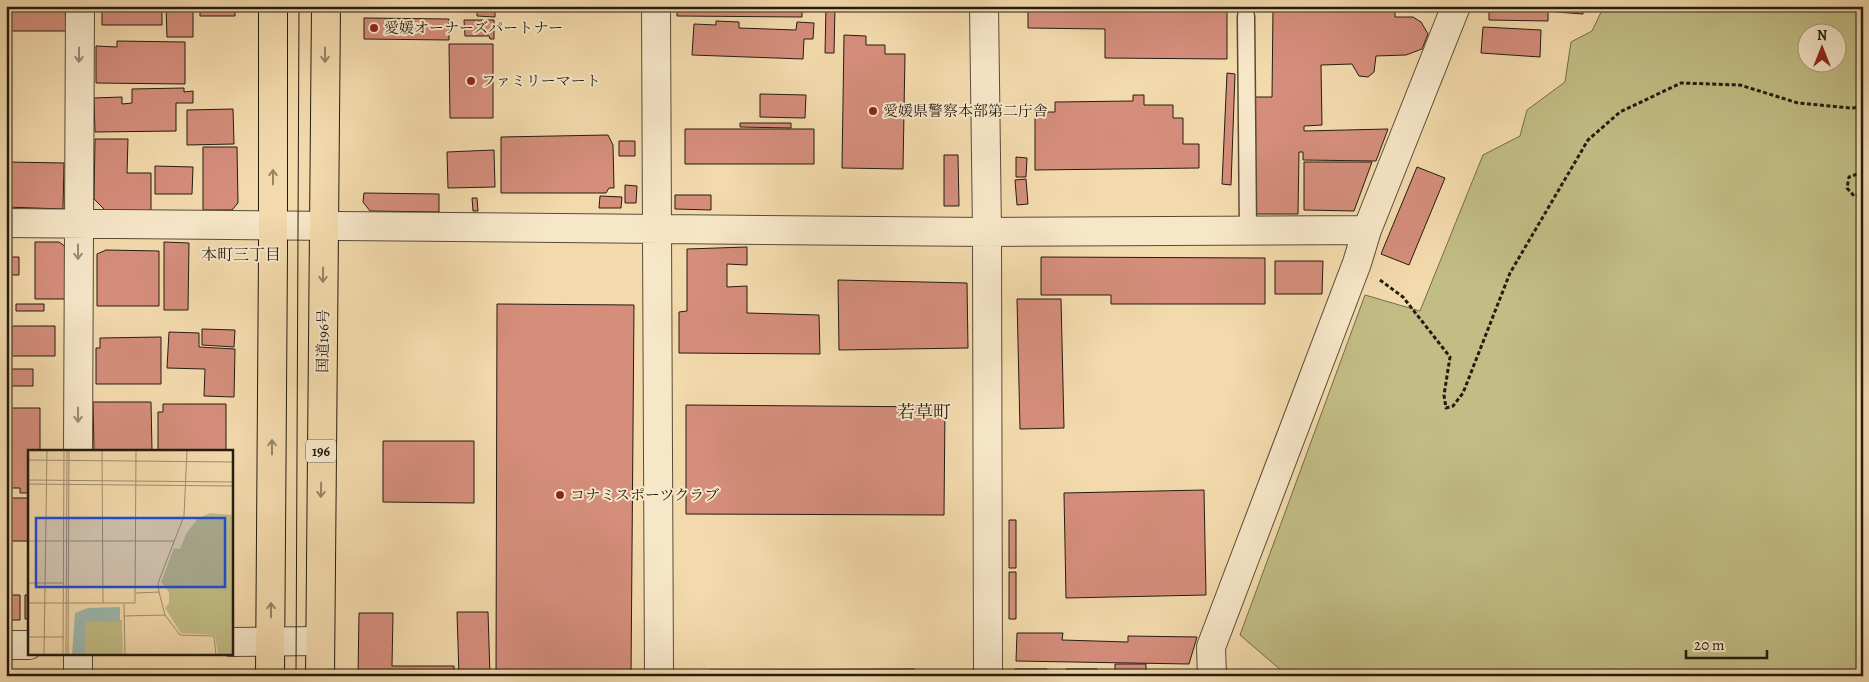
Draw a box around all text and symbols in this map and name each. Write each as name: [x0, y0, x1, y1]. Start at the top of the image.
place label: 愛媛オーナーズパートナー: [384, 18, 563, 38]
marker: 愛媛オーナーズパートナー: [368, 22, 380, 34]
north arrow: [1796, 22, 1846, 72]
text: N: [1817, 26, 1827, 45]
one-way arrow: [74, 46, 84, 63]
one-way arrow: [320, 46, 330, 63]
place label: ファミリーマート: [481, 71, 601, 91]
marker: ファミリーマート: [465, 75, 477, 87]
place label: 愛媛県警察本部第二庁舎: [883, 101, 1048, 121]
marker: 愛媛県警察本部第二庁舎: [867, 105, 879, 117]
one-way arrow: [268, 169, 278, 186]
one-way arrow: [73, 244, 83, 260]
district label: 本町三丁目: [201, 244, 281, 266]
one-way arrow: [319, 266, 328, 282]
street label: 国道196号: [312, 309, 334, 373]
district label: 若草町: [897, 400, 951, 424]
one-way arrow: [73, 406, 83, 423]
one-way arrow: [267, 439, 277, 456]
road number: 196: [306, 440, 336, 462]
inset map: [28, 450, 232, 654]
one-way arrow: [316, 481, 326, 497]
place label: コナミスポーツクラブ: [570, 485, 719, 505]
marker: コナミスポーツクラブ: [554, 489, 566, 501]
one-way arrow: [266, 602, 276, 618]
scale bar: [1686, 627, 1768, 659]
text: 20 m: [1694, 635, 1725, 655]

